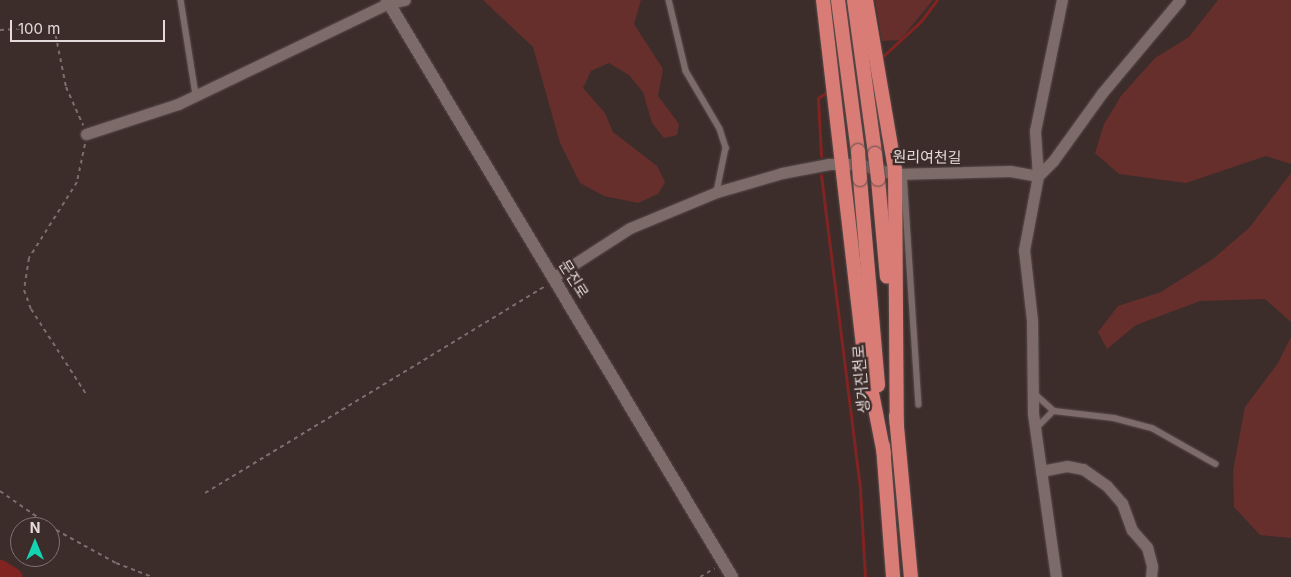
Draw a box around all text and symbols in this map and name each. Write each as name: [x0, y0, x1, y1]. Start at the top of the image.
scale bar: [12, 10, 168, 42]
text: 100 m: [18, 19, 60, 38]
street label: 원리여천길: [892, 147, 962, 167]
street label: 문진로: [555, 257, 593, 301]
street label: 생거진천로: [849, 344, 873, 414]
north arrow: [10, 517, 60, 567]
text: N: [30, 519, 40, 536]

